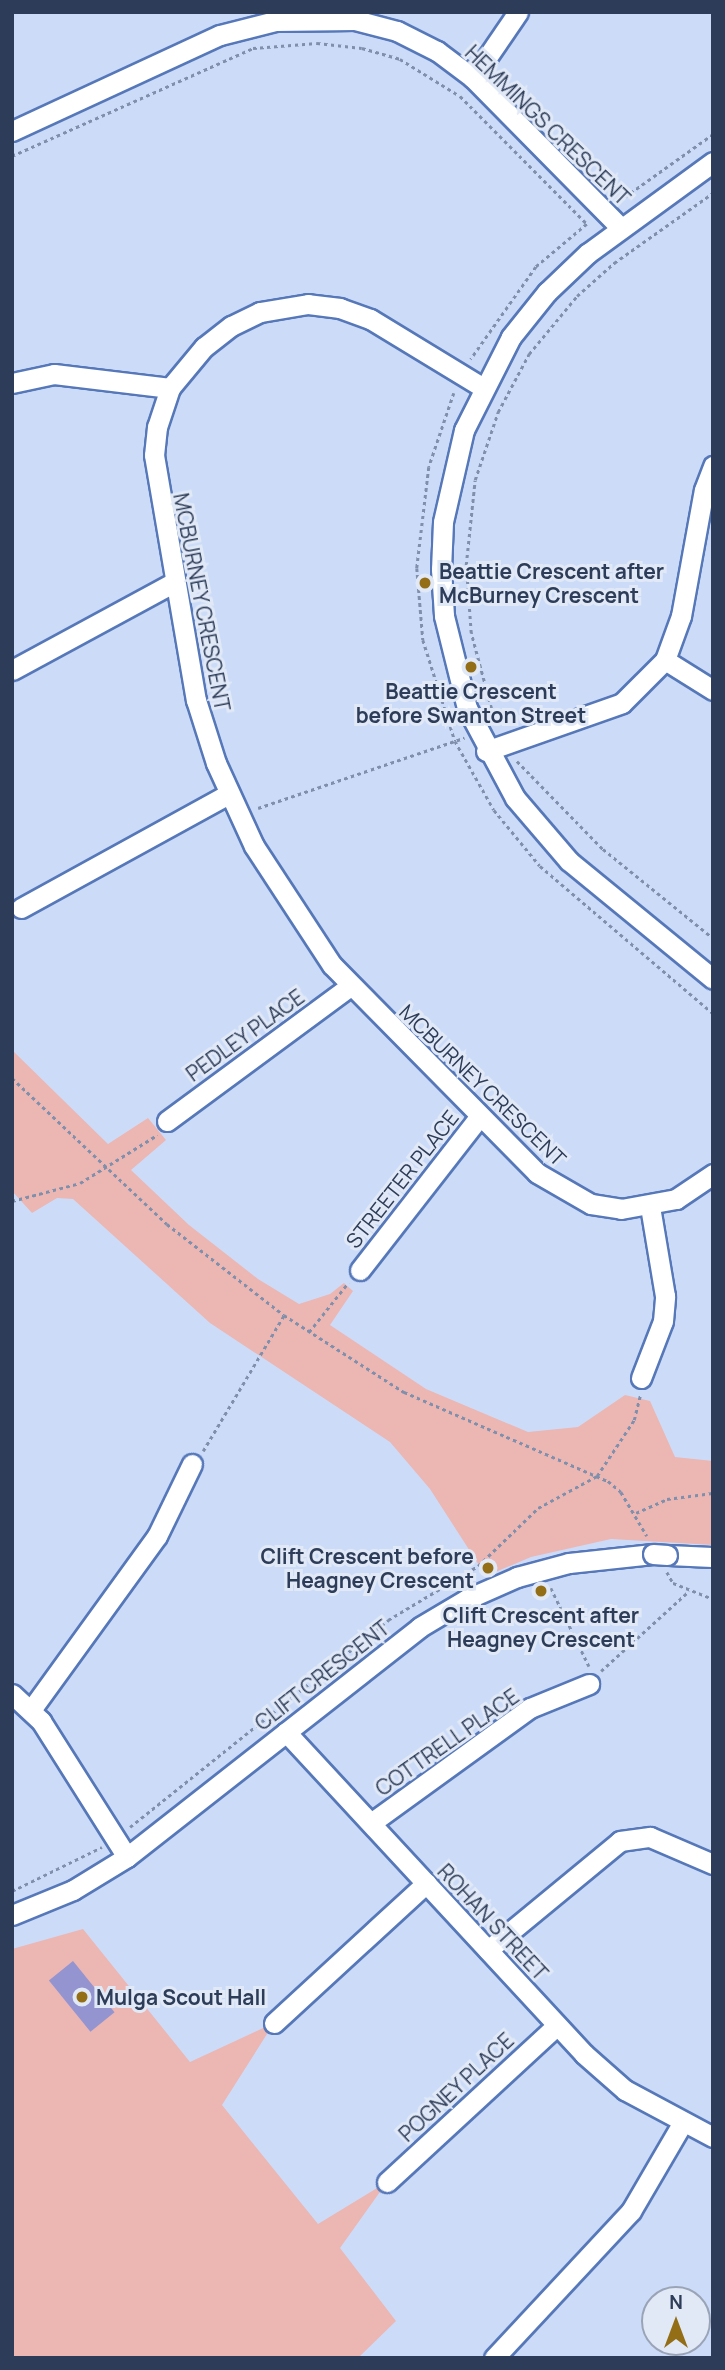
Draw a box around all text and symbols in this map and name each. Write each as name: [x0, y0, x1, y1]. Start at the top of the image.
street label: HEMMINGS CRESCENT: [460, 40, 636, 210]
street label: MCBURNEY CRESCENT: [168, 491, 236, 713]
place label: Beattie Crescent after McBurney Crescent: [439, 558, 664, 608]
marker: Beattie Crescent after McBurney Crescent: [417, 575, 433, 591]
marker: Beattie Crescent before Swanton Street: [463, 659, 479, 675]
place label: Beattie Crescent before Swanton Street: [356, 678, 586, 728]
street label: PEDLEY PLACE: [181, 983, 309, 1087]
street label: MCBURNEY CRESCENT: [394, 999, 572, 1171]
street label: STREETER PLACE: [340, 1105, 464, 1253]
place label: Clift Crescent before Heagney Crescent: [260, 1543, 474, 1593]
marker: Clift Crescent before Heagney Crescent: [480, 1560, 496, 1576]
marker: Clift Crescent after Heagney Crescent: [533, 1583, 549, 1599]
place label: Clift Crescent after Heagney Crescent: [443, 1602, 639, 1652]
street label: CLIFT CRESCENT: [249, 1614, 395, 1736]
street label: COTTRELL PLACE: [370, 1683, 524, 1801]
street label: ROHAN STREET: [433, 1859, 553, 1985]
place label: Mulga Scout Hall: [96, 1984, 266, 2010]
marker: Mulga Scout Hall: [74, 1989, 90, 2005]
street label: POGNEY PLACE: [393, 2027, 519, 2147]
north arrow: [641, 2286, 711, 2356]
text: N: [669, 2289, 683, 2315]

